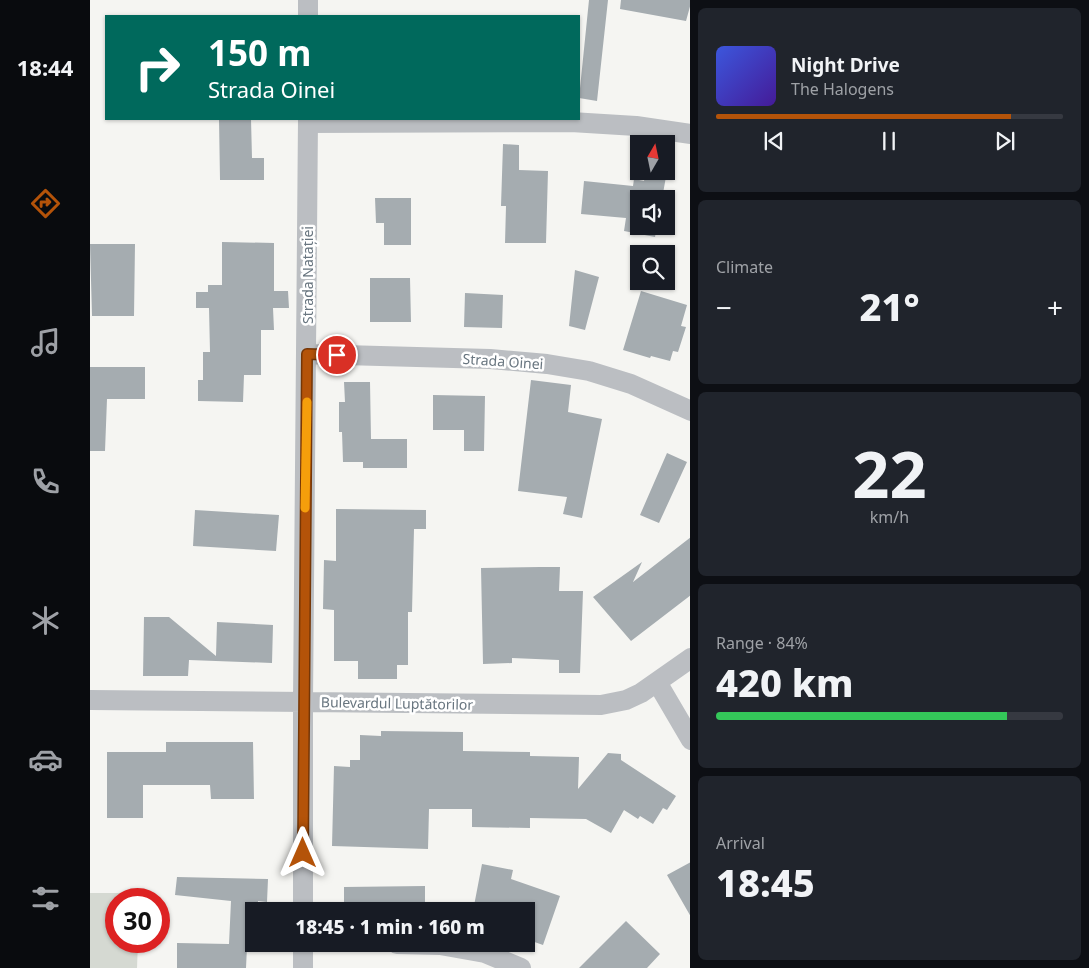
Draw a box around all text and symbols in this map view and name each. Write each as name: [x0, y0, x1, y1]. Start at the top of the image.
text: 150 m: [208, 29, 311, 76]
icon: right: [125, 35, 190, 100]
text: 18:44: [17, 52, 73, 82]
text: Night Drive: [791, 52, 900, 78]
text: Strada Oinei: [208, 74, 335, 104]
text: The Halogens: [791, 78, 894, 100]
icon: previous: [760, 127, 788, 155]
icon: pause: [875, 127, 903, 155]
icon: next: [991, 127, 1019, 155]
north arrow: [630, 135, 675, 180]
map controls: [630, 135, 675, 290]
icon: directions: [28, 186, 63, 221]
button: sound: [630, 190, 675, 235]
street label: Strada Natației: [298, 226, 317, 324]
button: search: [630, 245, 675, 290]
text: Climate: [716, 256, 773, 278]
text: 21°: [859, 280, 920, 332]
text: −: [716, 288, 732, 326]
text: +: [1047, 288, 1063, 326]
icon: music: [28, 325, 63, 360]
pin: [316, 334, 358, 376]
icon: arrive: [323, 341, 351, 369]
street label: Strada Oinei: [462, 349, 544, 373]
text: 22: [852, 429, 927, 517]
icon: phone: [28, 464, 63, 499]
text: km/h: [870, 506, 909, 528]
icon: climate: [28, 603, 63, 638]
text: Range · 84%: [716, 632, 808, 654]
text: 420 km: [716, 656, 854, 708]
street label: Bulevardul Luptătorilor: [321, 692, 473, 714]
icon: car: [28, 742, 63, 777]
position arrow: [276, 826, 328, 878]
text: Arrival: [716, 832, 765, 854]
text: 18:45: [716, 856, 815, 908]
icon: filters: [28, 881, 63, 916]
speed limit sign: 30: [105, 888, 170, 953]
text: 18:45 · 1 min · 160 m: [295, 914, 485, 940]

